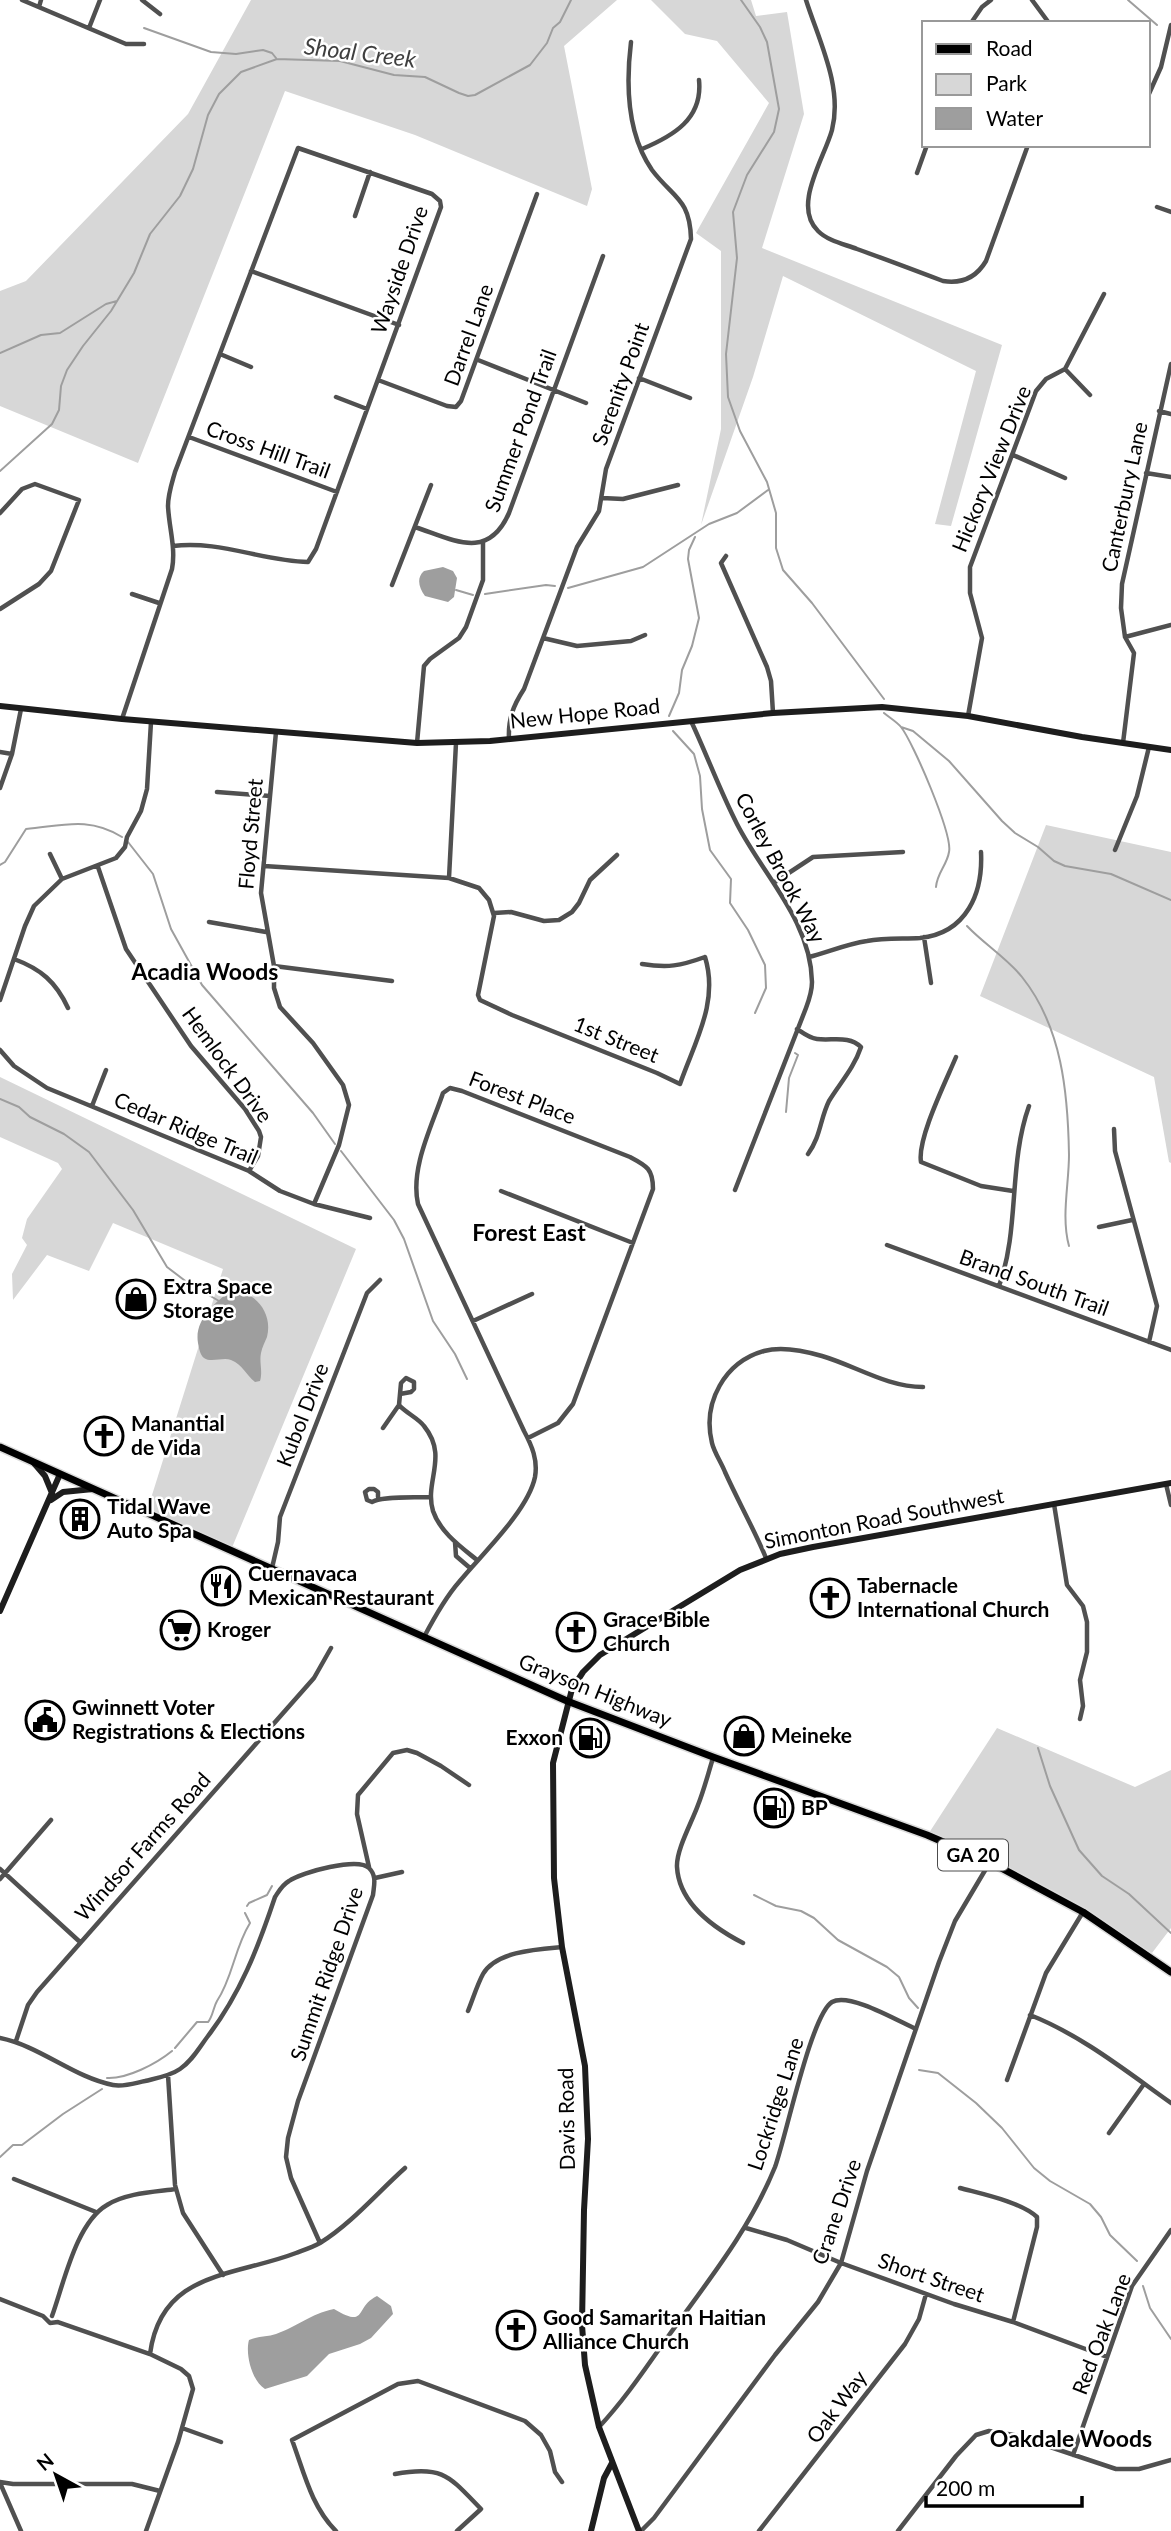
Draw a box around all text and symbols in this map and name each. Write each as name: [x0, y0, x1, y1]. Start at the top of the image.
legend: [922, 21, 1150, 147]
water label: Shoal Creek: [303, 31, 419, 73]
text: Road: [986, 35, 1033, 60]
text: Park: [986, 70, 1027, 95]
text: Water: [986, 105, 1043, 130]
street label: Wayside Drive: [365, 202, 432, 337]
street label: Darrel Lane: [438, 280, 498, 389]
street label: Serenity Point: [586, 318, 654, 448]
street label: Summer Pond Trail: [479, 346, 561, 515]
street label: Hickory View Drive: [946, 382, 1035, 555]
street label: Cross Hill Trail: [203, 415, 334, 483]
street label: Canterbury Lane: [1095, 419, 1152, 574]
street label: New Hope Road: [509, 692, 661, 733]
street label: Floyd Street: [232, 777, 267, 890]
street label: Corley Brook Way: [731, 788, 832, 947]
district label: Acadia Woods: [131, 957, 278, 985]
street label: Hemlock Drive: [178, 1001, 279, 1127]
street label: 1st Street: [570, 1010, 663, 1067]
street label: Forest Place: [466, 1065, 579, 1128]
street label: Cedar Ridge Trail: [111, 1086, 262, 1169]
district label: Forest East: [472, 1218, 586, 1246]
street label: Brand South Trail: [956, 1243, 1113, 1320]
place label: Extra Space Storage: [163, 1273, 272, 1322]
shop icon: Extra Space Storage: [115, 1278, 157, 1320]
street label: Kubol Drive: [270, 1359, 333, 1470]
place label: Manantial de Vida: [131, 1410, 225, 1459]
church icon: Manantial de Vida: [83, 1415, 125, 1457]
street label: Simonton Road Southwest: [762, 1482, 1006, 1553]
place label: Tidal Wave Auto Spa: [106, 1493, 211, 1542]
building icon: Tidal Wave Auto Spa: [59, 1498, 101, 1540]
place label: Cuernavaca Mexican Restaurant: [248, 1560, 434, 1609]
restaurant icon: Cuernavaca Mexican Restaurant: [200, 1565, 242, 1607]
place label: Tabernacle International Church: [857, 1572, 1049, 1621]
church icon: Tabernacle International Church: [809, 1577, 851, 1619]
place label: Grace Bible Church: [603, 1606, 710, 1655]
supermarket icon: Kroger: [159, 1609, 201, 1651]
church icon: Grace Bible Church: [555, 1611, 597, 1653]
place label: Kroger: [207, 1616, 271, 1641]
street label: Grayson Highway: [516, 1648, 676, 1732]
place label: Gwinnett Voter Registrations & Elections: [72, 1694, 305, 1743]
public building icon: Gwinnett Voter Registrations & Elections: [24, 1699, 66, 1741]
shop icon: Meineke: [723, 1715, 765, 1757]
fuel station icon: Exxon: [569, 1717, 611, 1759]
place label: Meineke: [771, 1722, 852, 1747]
place label: Exxon: [506, 1724, 563, 1749]
street label: Windsor Farms Road: [69, 1767, 215, 1925]
fuel station icon: BP: [753, 1787, 795, 1829]
place label: BP: [801, 1794, 828, 1819]
road number: GA 20: [938, 1840, 1008, 1870]
street label: Summit Ridge Drive: [284, 1883, 367, 2064]
street label: Lockridge Lane: [741, 2034, 808, 2173]
street label: Davis Road: [552, 2067, 579, 2171]
street label: Crane Drive: [806, 2155, 865, 2268]
street label: Short Street: [875, 2247, 988, 2307]
street label: Red Oak Lane: [1066, 2269, 1135, 2398]
place label: Good Samaritan Haitian Alliance Church: [542, 2304, 766, 2353]
church icon: Good Samaritan Haitian Alliance Church: [495, 2309, 537, 2351]
street label: Oak Way: [800, 2365, 871, 2447]
district label: Oakdale Woods: [990, 2424, 1152, 2452]
north arrow: [21, 2440, 91, 2510]
text: N: [32, 2448, 58, 2475]
scale bar: [926, 2464, 1082, 2508]
text: 200 m: [936, 2475, 995, 2500]

